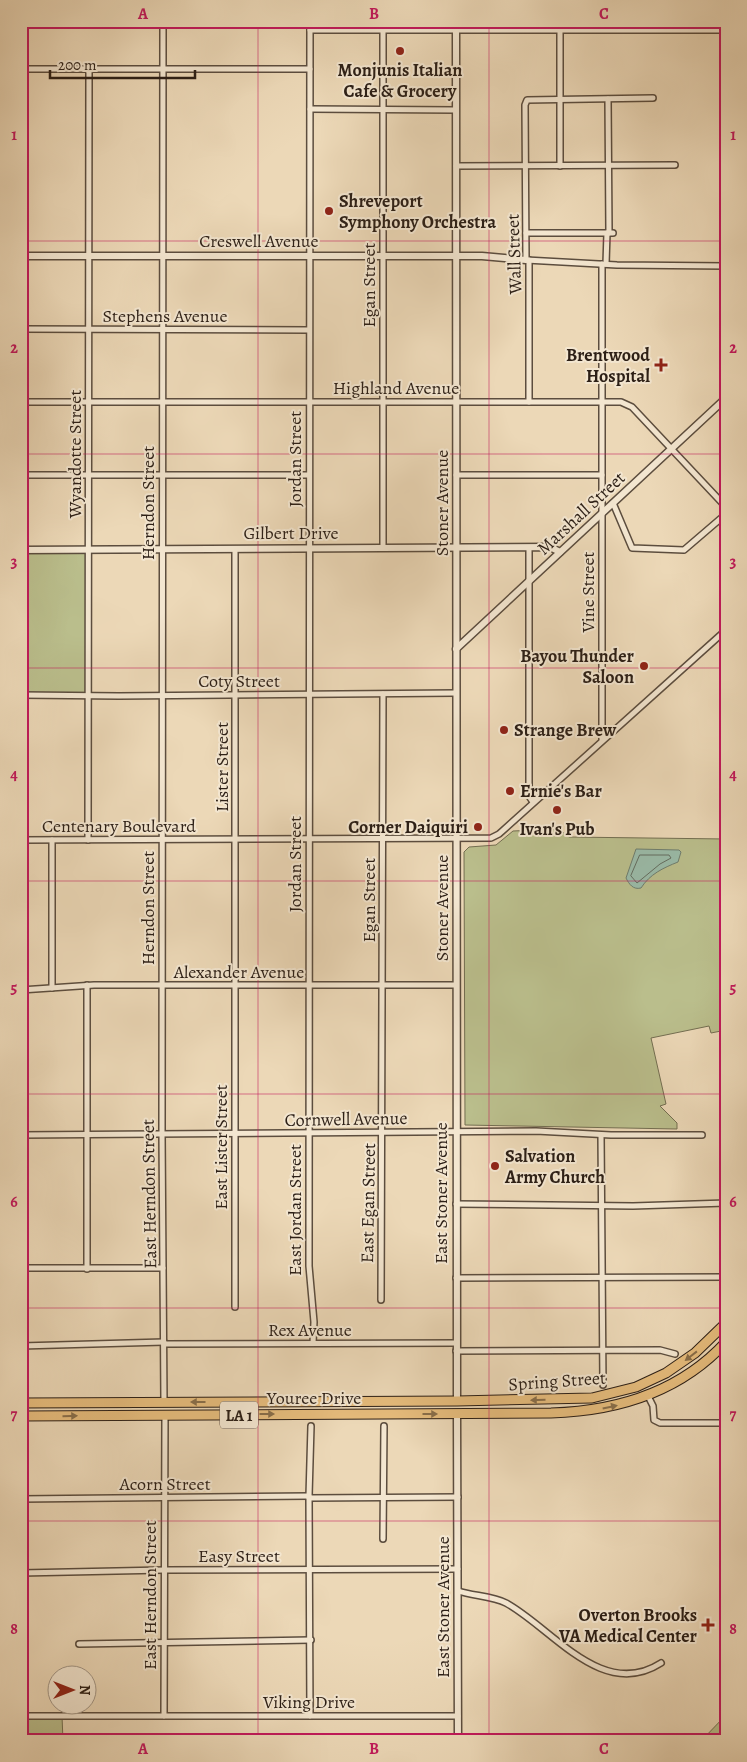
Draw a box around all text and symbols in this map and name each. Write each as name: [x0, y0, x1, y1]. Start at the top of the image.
text: A: [137, 3, 149, 25]
text: B: [369, 3, 379, 25]
text: C: [599, 3, 609, 25]
marker: Monjunis Italian Cafe & Grocery: [394, 45, 406, 57]
scale bar: [50, 48, 195, 80]
text: 200 m: [58, 55, 97, 75]
place label: Monjunis Italian Cafe & Grocery: [338, 58, 462, 103]
text: 1: [11, 124, 17, 146]
text: 1: [730, 124, 736, 146]
place label: Shreveport Symphony Orchestra: [339, 189, 496, 234]
marker: Shreveport Symphony Orchestra: [323, 205, 335, 217]
street label: Wall Street: [501, 213, 527, 296]
street label: Creswell Avenue: [199, 229, 319, 253]
street label: Egan Street: [357, 243, 381, 327]
street label: Stephens Avenue: [103, 304, 228, 328]
text: 2: [10, 337, 18, 359]
text: 2: [729, 337, 737, 359]
place label: Brentwood Hospital: [566, 343, 650, 388]
marker: Brentwood Hospital: [654, 358, 668, 372]
street label: Highland Avenue: [333, 376, 459, 400]
street label: Wyandotte Street: [63, 390, 87, 519]
street label: Jordan Street: [283, 411, 307, 507]
street label: Herndon Street: [136, 446, 160, 560]
street label: Stoner Avenue: [430, 450, 454, 556]
street label: Marshall Street: [532, 466, 630, 560]
street label: Gilbert Drive: [243, 521, 339, 545]
text: 3: [11, 551, 18, 573]
street label: Vine Street: [576, 551, 600, 634]
text: 3: [730, 551, 737, 573]
place label: Bayou Thunder Saloon: [520, 644, 635, 689]
marker: Bayou Thunder Saloon: [638, 660, 650, 672]
street label: Coty Street: [198, 669, 280, 693]
place label: Strange Brew: [514, 718, 617, 742]
street label: Lister Street: [210, 722, 234, 812]
marker: Strange Brew: [498, 724, 510, 736]
text: 4: [10, 764, 18, 786]
text: 4: [729, 764, 737, 786]
place label: Ernie's Bar: [520, 779, 602, 803]
marker: Ernie's Bar: [504, 785, 516, 797]
marker: Ivan's Pub: [551, 804, 563, 816]
street label: Centenary Boulevard: [42, 814, 196, 838]
place label: Corner Daiquiri: [348, 815, 468, 839]
street label: Jordan Street: [283, 816, 307, 912]
place label: Ivan's Pub: [519, 817, 595, 841]
marker: Corner Daiquiri: [472, 821, 484, 833]
street label: Herndon Street: [136, 851, 160, 965]
street label: Stoner Avenue: [430, 855, 454, 961]
street label: Egan Street: [357, 858, 381, 942]
street label: Alexander Avenue: [173, 960, 304, 984]
text: 5: [11, 977, 18, 999]
text: 5: [730, 977, 737, 999]
street label: East Lister Street: [209, 1084, 233, 1210]
street label: Cornwell Avenue: [284, 1106, 408, 1132]
street label: East Herndon Street: [136, 1119, 162, 1269]
street label: East Stoner Avenue: [429, 1122, 453, 1264]
street label: East Egan Street: [355, 1143, 381, 1263]
street label: East Jordan Street: [283, 1144, 307, 1276]
place label: Salvation Army Church: [504, 1144, 605, 1189]
marker: Salvation Army Church: [489, 1160, 501, 1172]
text: 6: [10, 1191, 18, 1213]
text: 6: [729, 1191, 737, 1213]
street label: Rex Avenue: [268, 1318, 352, 1342]
one-way arrow: [685, 1351, 698, 1362]
street label: Spring Street: [507, 1366, 607, 1396]
street label: Youree Drive: [266, 1386, 361, 1410]
one-way arrow: [530, 1397, 546, 1405]
one-way arrow: [190, 1398, 206, 1406]
road number: LA 1: [220, 1402, 258, 1428]
one-way arrow: [603, 1403, 618, 1411]
text: 7: [11, 1404, 18, 1426]
text: 7: [730, 1404, 737, 1426]
one-way arrow: [260, 1410, 276, 1418]
one-way arrow: [422, 1410, 438, 1418]
one-way arrow: [62, 1412, 78, 1420]
street label: Acorn Street: [118, 1472, 211, 1496]
street label: East Herndon Street: [138, 1520, 162, 1670]
street label: East Stoner Avenue: [431, 1536, 455, 1678]
street label: Easy Street: [198, 1544, 280, 1568]
place label: Overton Brooks VA Medical Center: [558, 1603, 698, 1648]
text: 8: [10, 1618, 18, 1640]
marker: Overton Brooks VA Medical Center: [701, 1618, 715, 1632]
text: 8: [729, 1618, 737, 1640]
north arrow: [48, 1664, 98, 1714]
text: N: [75, 1685, 94, 1695]
street label: Viking Drive: [262, 1690, 355, 1714]
text: A: [137, 1738, 149, 1760]
text: B: [369, 1738, 379, 1760]
text: C: [599, 1738, 609, 1760]

